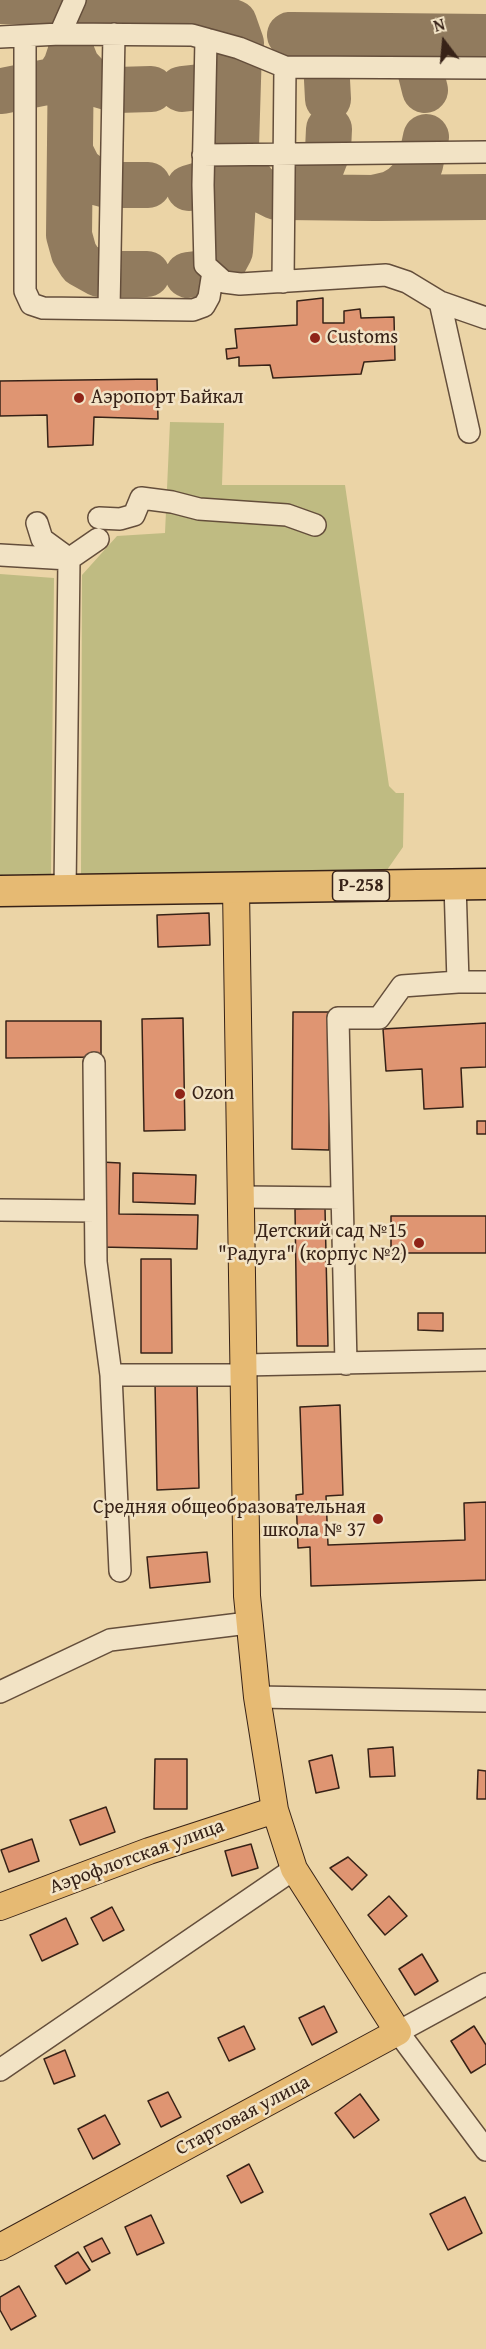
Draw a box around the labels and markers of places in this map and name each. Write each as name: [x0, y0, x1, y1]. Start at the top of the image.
place label: Customs: [327, 326, 398, 350]
marker: Customs: [308, 331, 322, 345]
place label: Аэропорт Байкал: [91, 386, 244, 410]
marker: Аэропорт Байкал: [72, 391, 86, 405]
place label: Ozon: [192, 1082, 234, 1106]
marker: Ozon: [173, 1087, 187, 1101]
place label: Детский сад №15 "Радуга" (корпус №2): [218, 1220, 407, 1267]
marker: Детский сад №15 "Радуга" (корпус №2): [412, 1236, 426, 1250]
place label: Средняя общеобразовательная школа № 37: [93, 1496, 366, 1543]
marker: Средняя общеобразовательная школа № 37: [371, 1512, 385, 1526]

